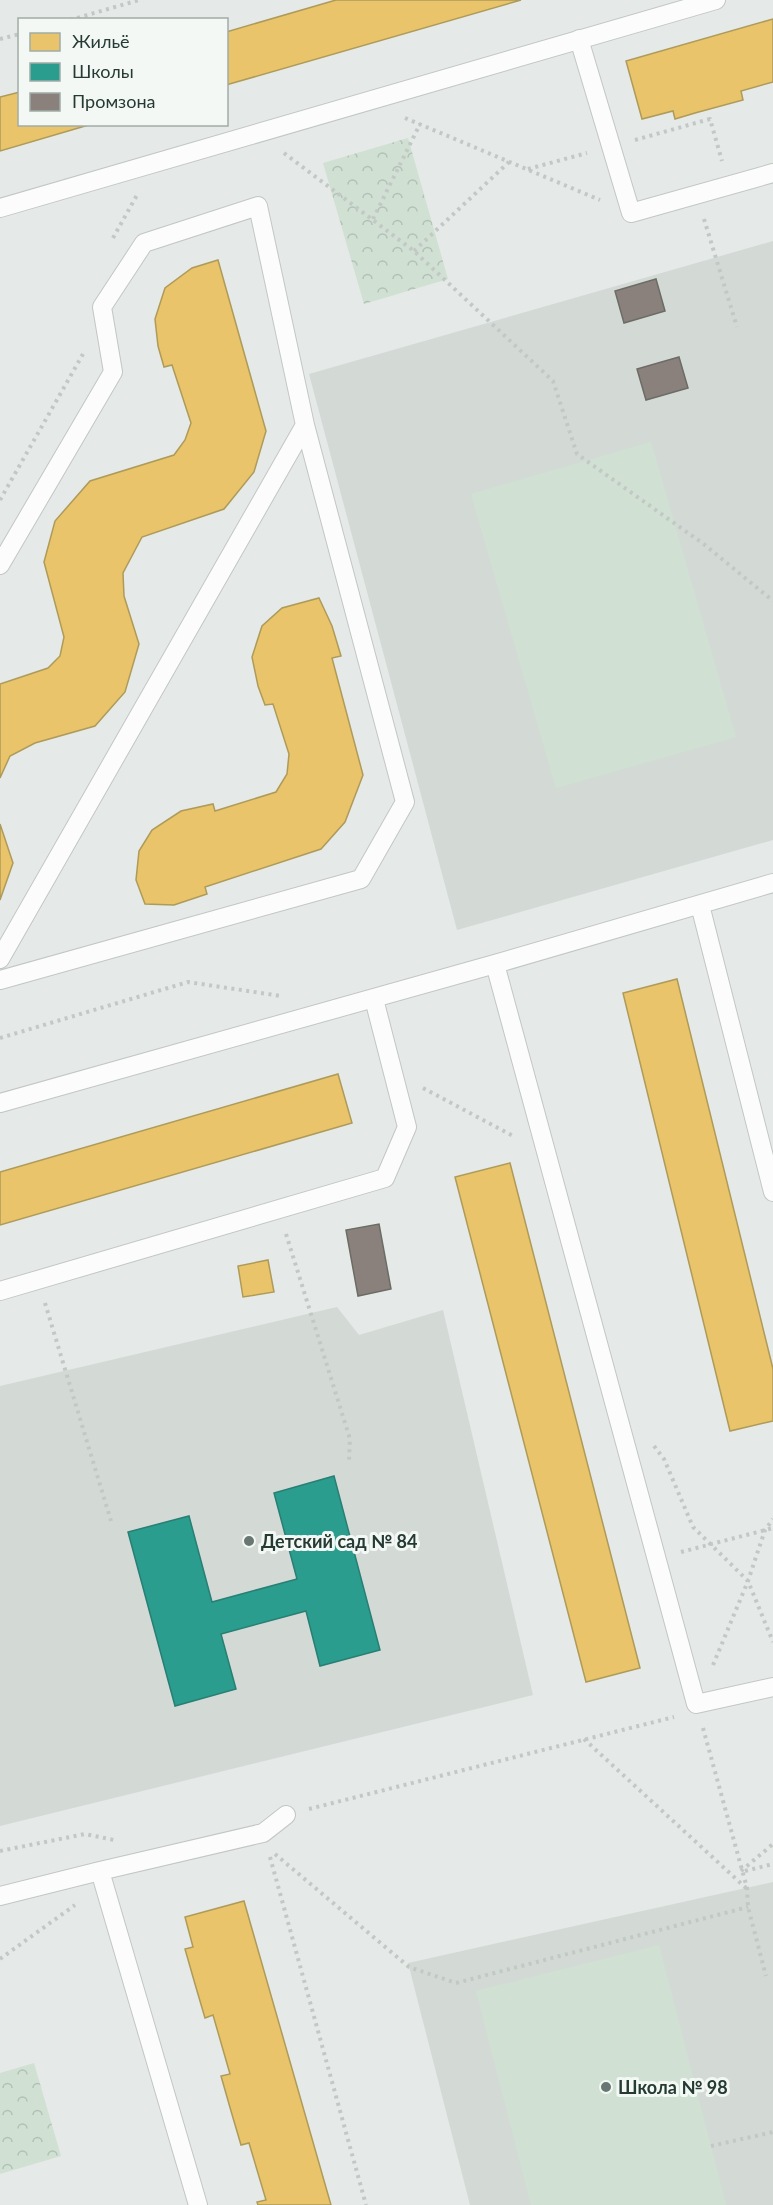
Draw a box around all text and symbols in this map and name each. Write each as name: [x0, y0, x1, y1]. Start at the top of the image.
legend: [18, 18, 228, 126]
text: Жильё: [72, 30, 130, 52]
text: Школы: [72, 60, 134, 82]
text: Промзона: [72, 90, 155, 112]
place label: Детский сад № 84: [261, 1530, 417, 1552]
marker: Детский сад № 84: [242, 1534, 256, 1548]
place label: Школа № 98: [618, 2076, 728, 2098]
marker: Школа № 98: [599, 2080, 613, 2094]

